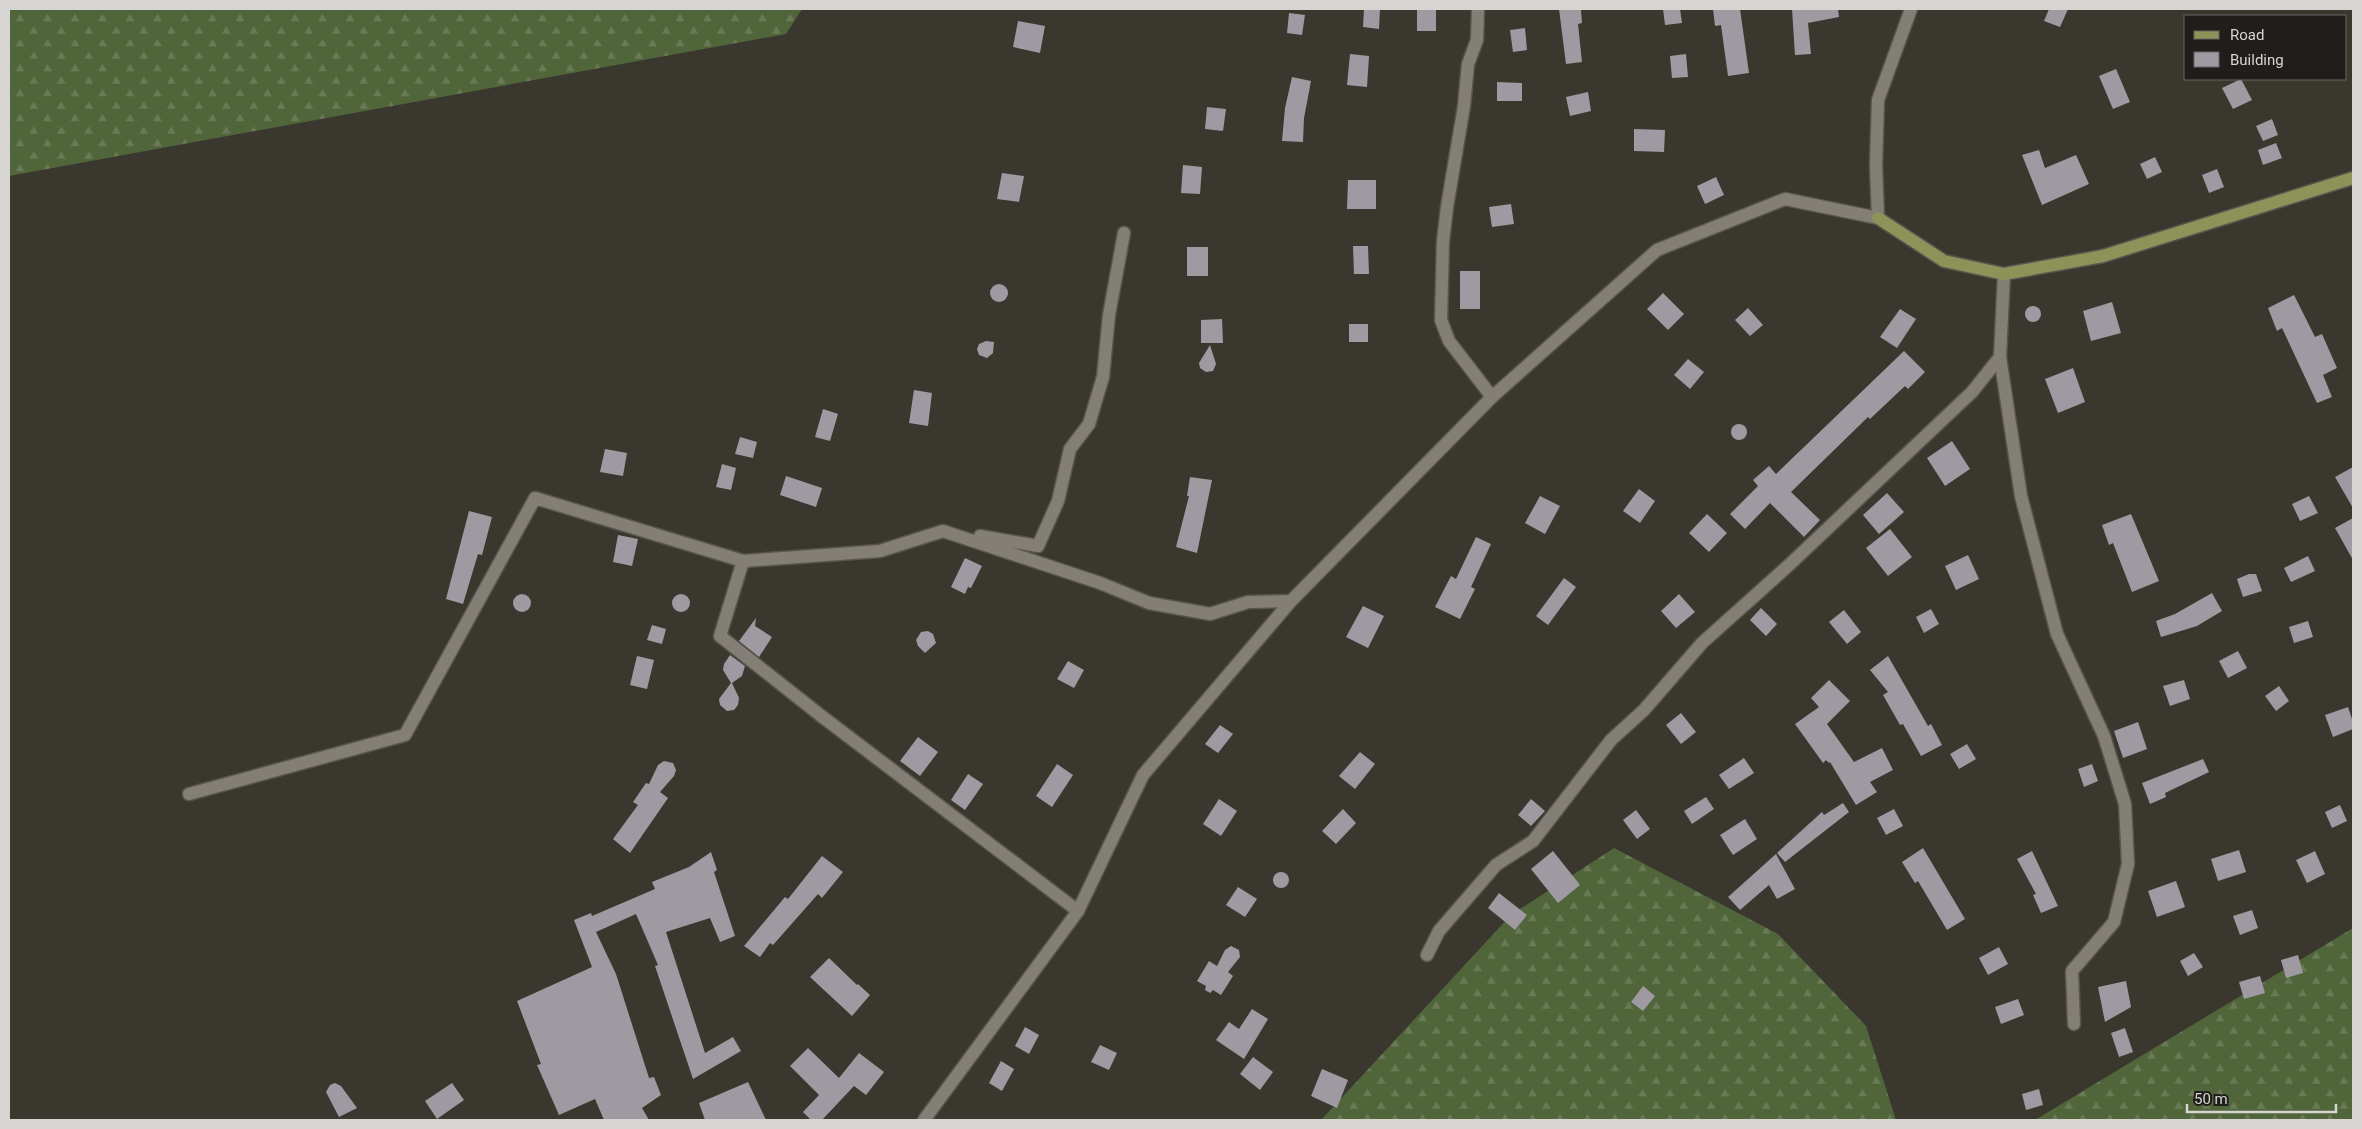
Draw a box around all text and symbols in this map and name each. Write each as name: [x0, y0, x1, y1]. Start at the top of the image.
legend: [2184, 15, 2347, 80]
text: Road: [2230, 26, 2264, 44]
text: Building: [2230, 51, 2284, 69]
scale bar: [2187, 1082, 2336, 1114]
text: 50 m: [2194, 1090, 2228, 1108]

